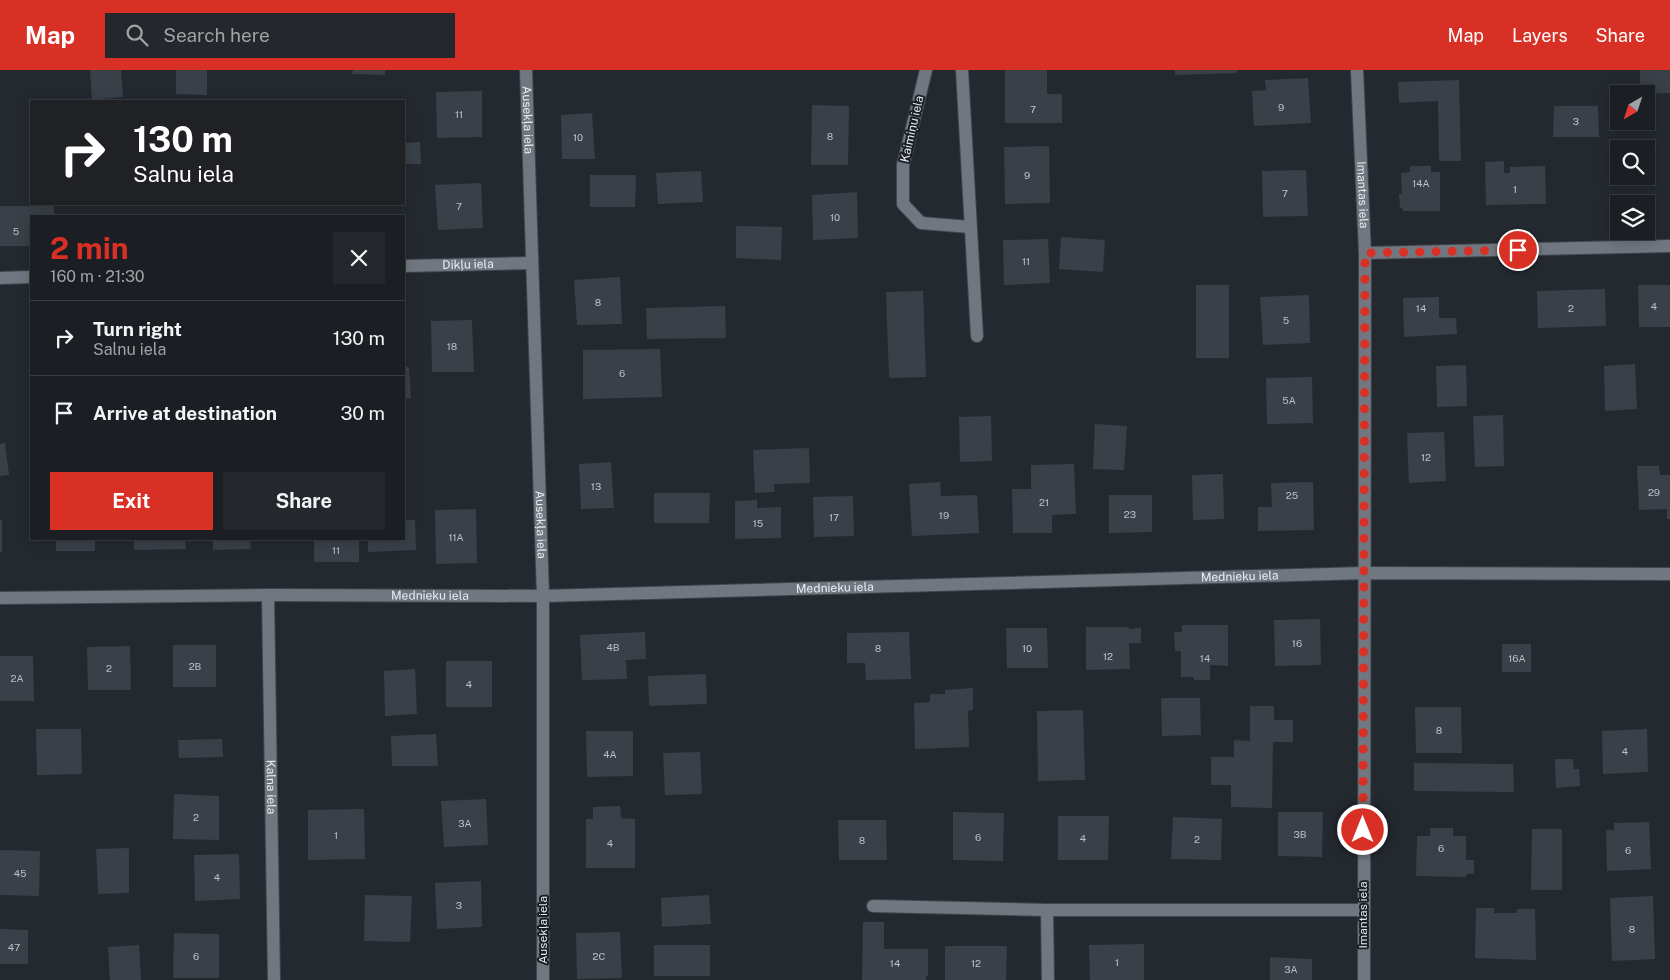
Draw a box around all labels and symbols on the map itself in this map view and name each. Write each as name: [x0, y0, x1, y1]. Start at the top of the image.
north arrow: [1610, 85, 1655, 130]
street label: Ausekļa iela: [520, 86, 536, 154]
street label: Kaimiņu iela: [898, 94, 926, 164]
house number: 9: [1278, 101, 1284, 113]
house number: 7: [1030, 103, 1036, 115]
house number: 11: [455, 108, 463, 120]
house number: 3: [1573, 115, 1579, 127]
house number: 8: [827, 130, 833, 142]
house number: 10: [573, 131, 583, 143]
street label: Imantas iela: [1354, 161, 1371, 229]
house number: 9: [1024, 169, 1030, 181]
house number: 14A: [1412, 177, 1430, 189]
house number: 1: [1513, 183, 1517, 195]
house number: 7: [1282, 187, 1288, 199]
house number: 7: [456, 200, 462, 212]
house number: 10: [830, 211, 840, 223]
house number: 5: [13, 225, 19, 237]
pin: [1497, 229, 1539, 271]
house number: 11: [1022, 255, 1030, 267]
street label: Dikļu iela: [442, 257, 494, 272]
house number: 8: [595, 296, 601, 308]
house number: 4: [1651, 300, 1657, 312]
house number: 14: [1416, 302, 1426, 314]
house number: 2: [1568, 302, 1574, 314]
house number: 5: [1283, 314, 1289, 326]
house number: 18: [447, 340, 457, 352]
house number: 6: [619, 367, 625, 379]
house number: 5A: [1282, 394, 1296, 406]
house number: 12: [1421, 451, 1431, 463]
house number: 13: [591, 480, 601, 492]
house number: 29: [1648, 486, 1660, 498]
house number: 25: [1286, 489, 1298, 501]
street label: Ausekļa iela: [533, 490, 549, 559]
house number: 21: [1039, 496, 1049, 508]
house number: 23: [1124, 508, 1136, 520]
house number: 19: [939, 509, 949, 521]
house number: 17: [829, 511, 839, 523]
house number: 15: [753, 517, 763, 529]
house number: 11A: [448, 531, 464, 543]
house number: 11: [332, 544, 340, 556]
street label: Mednieku iela: [1201, 568, 1279, 585]
street label: Mednieku iela: [796, 580, 874, 596]
street label: Mednieku iela: [391, 588, 469, 603]
house number: 16: [1292, 637, 1302, 649]
house number: 4B: [607, 641, 620, 653]
house number: 8: [875, 642, 881, 654]
house number: 10: [1022, 642, 1032, 654]
house number: 12: [1103, 650, 1113, 662]
house number: 14: [1200, 652, 1210, 664]
house number: 16A: [1508, 652, 1526, 664]
house number: 2B: [189, 660, 202, 672]
house number: 2: [106, 662, 112, 674]
house number: 2A: [10, 672, 24, 684]
house number: 4: [466, 678, 472, 690]
house number: 8: [1436, 724, 1442, 736]
house number: 4: [1622, 745, 1628, 757]
house number: 4A: [603, 748, 617, 760]
street label: Kalna iela: [264, 759, 278, 814]
position arrow: [1336, 803, 1388, 855]
house number: 2: [193, 811, 199, 823]
house number: 3A: [458, 817, 472, 829]
house number: 3B: [1293, 828, 1307, 840]
house number: 1: [334, 829, 338, 841]
house number: 6: [975, 831, 981, 843]
house number: 4: [1080, 832, 1086, 844]
house number: 2: [1194, 833, 1200, 845]
house number: 8: [859, 834, 865, 846]
house number: 4: [607, 837, 613, 849]
house number: 6: [1438, 842, 1444, 854]
house number: 6: [1625, 844, 1631, 856]
house number: 45: [14, 867, 26, 879]
house number: 4: [214, 871, 220, 883]
street label: Imantas iela: [1356, 881, 1370, 949]
street label: Ausekļa iela: [536, 896, 550, 964]
house number: 3: [456, 899, 462, 911]
house number: 8: [1629, 923, 1635, 935]
house number: 47: [8, 941, 20, 953]
house number: 6: [193, 950, 199, 962]
house number: 2C: [593, 950, 606, 962]
house number: 1: [1115, 956, 1119, 968]
house number: 14: [890, 957, 900, 969]
house number: 12: [971, 957, 981, 969]
house number: 3A: [1284, 963, 1298, 975]

